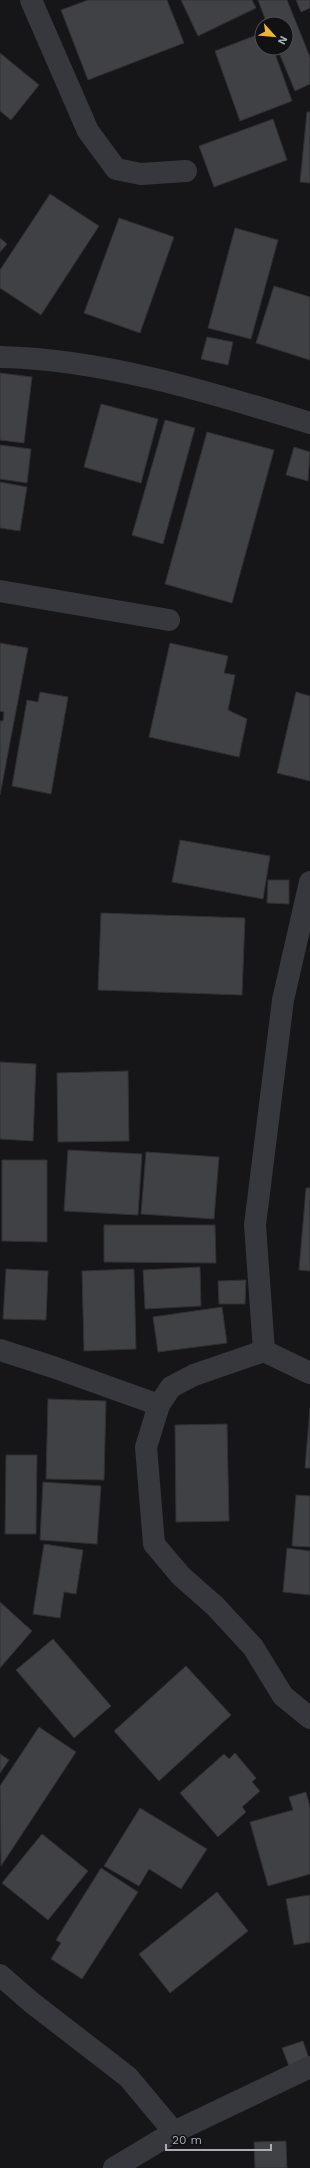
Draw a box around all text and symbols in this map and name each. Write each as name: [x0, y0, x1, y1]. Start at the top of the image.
north arrow: [254, 16, 294, 56]
text: N: [275, 34, 290, 47]
scale bar: [166, 2126, 271, 2152]
text: 20 m: [172, 2133, 202, 2147]

